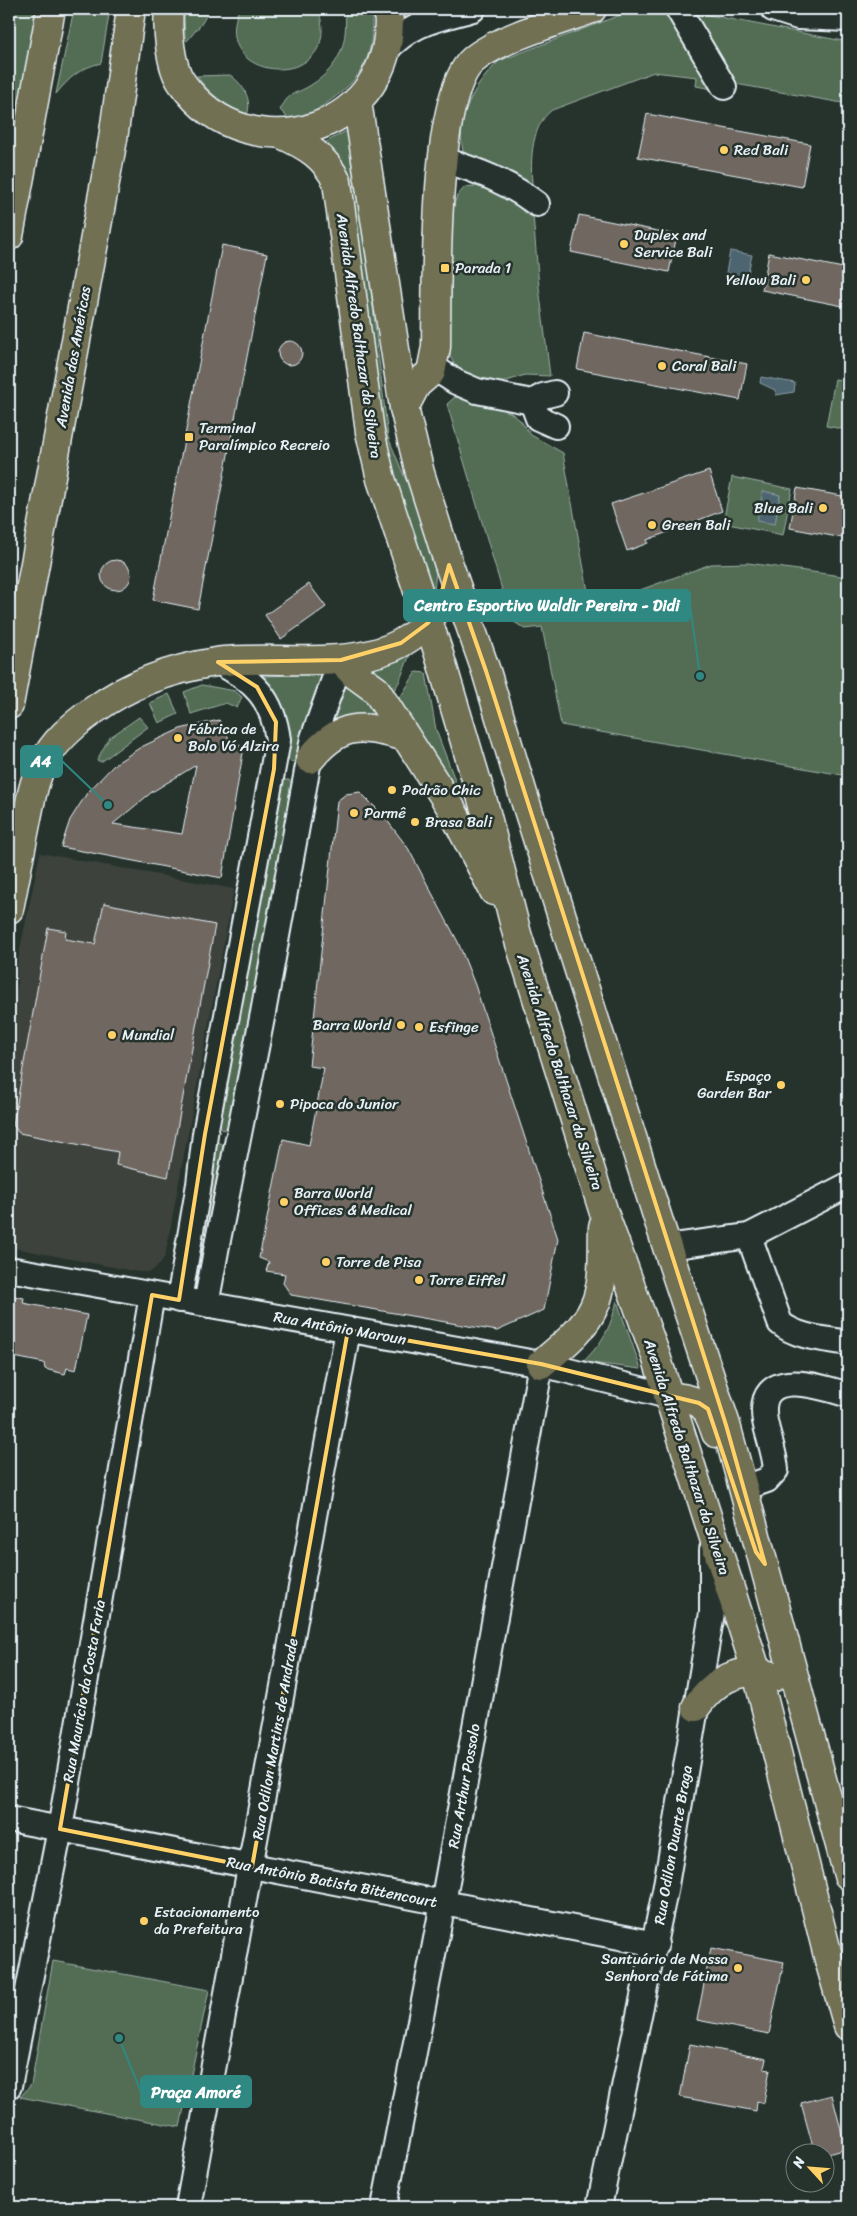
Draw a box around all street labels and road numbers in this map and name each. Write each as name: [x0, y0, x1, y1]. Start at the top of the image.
street label: Avenida Alfredo Balthazar da Silveira: [329, 211, 389, 461]
street label: Avenida das Américas: [48, 284, 98, 431]
street label: Avenida Alfredo Balthazar da Silveira: [509, 950, 611, 1194]
street label: Rua Antônio Maroun: [272, 1304, 408, 1352]
street label: Avenida Alfredo Balthazar da Silveira: [636, 1335, 738, 1579]
street label: Rua Maurício da Costa Faria: [55, 1597, 113, 1784]
street label: Rua Odilon Martins de Andrade: [244, 1636, 306, 1842]
street label: Rua Arthur Possolo: [440, 1721, 488, 1850]
street label: Rua Odilon Duarte Braga: [646, 1763, 700, 1927]
street label: Rua Antônio Batista Bittencourt: [224, 1849, 440, 1915]

